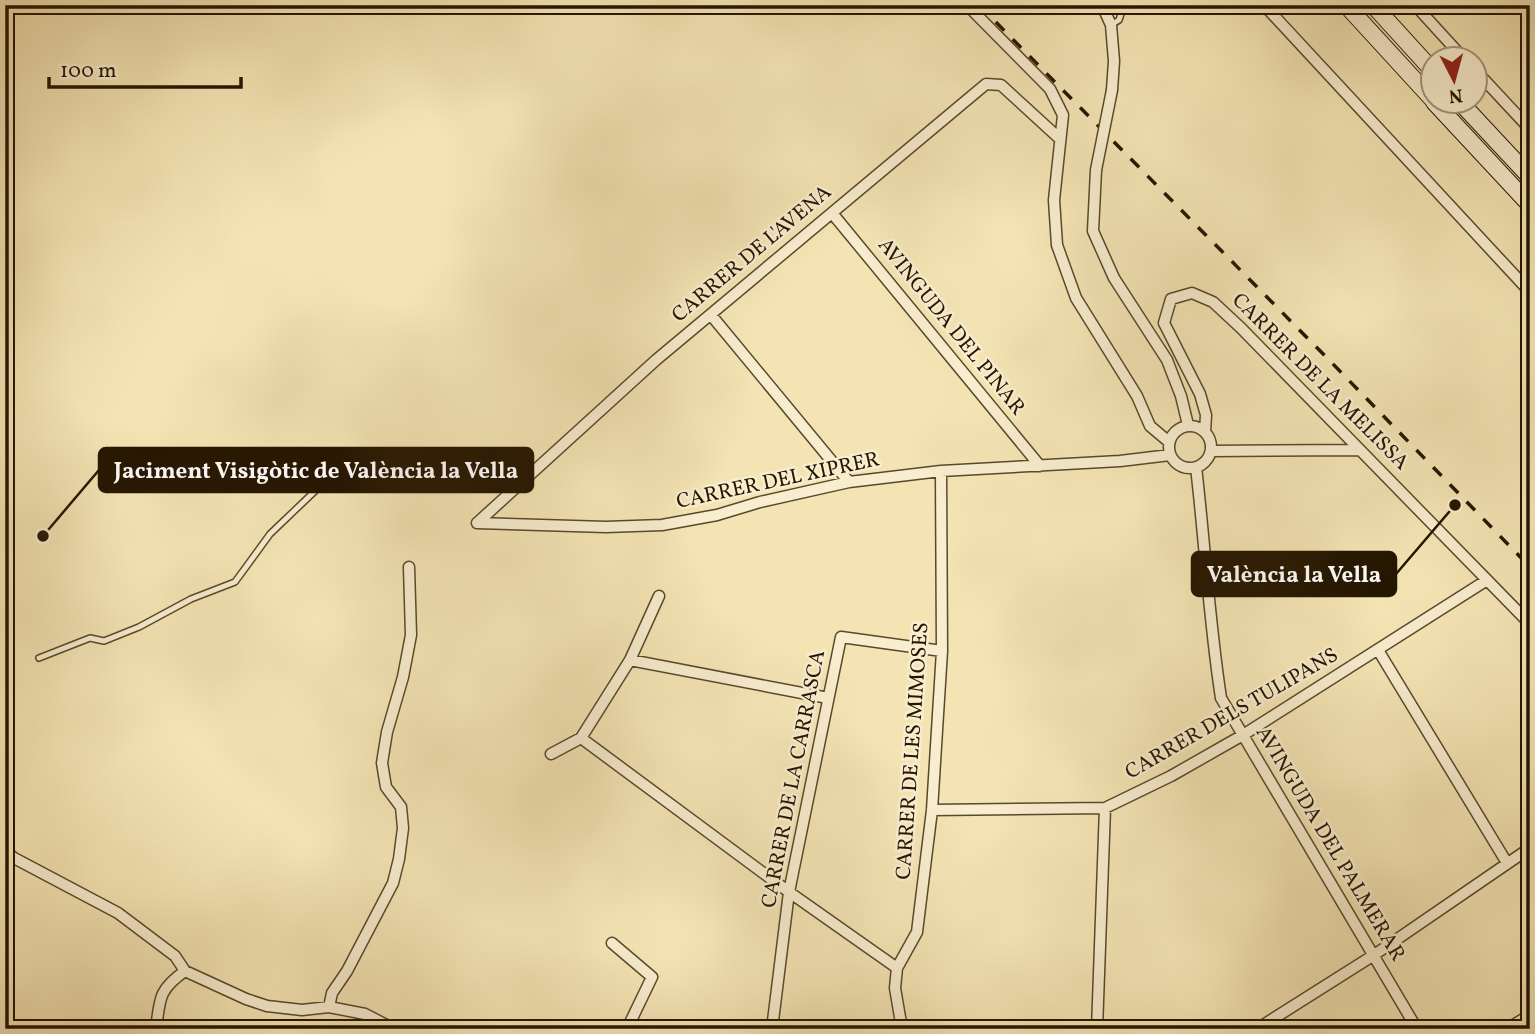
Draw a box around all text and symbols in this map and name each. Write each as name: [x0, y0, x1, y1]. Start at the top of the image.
scale bar: [49, 46, 242, 90]
north arrow: [1420, 46, 1490, 116]
text: 100 m: [60, 57, 117, 86]
text: N: [1447, 81, 1464, 109]
street label: CARRER DE L'AVENA: [666, 178, 838, 330]
street label: AVINGUDA DEL PINAR: [870, 232, 1032, 422]
street label: CARRER DE LA MELISSA: [1225, 287, 1415, 477]
street label: CARRER DEL XIPRER: [674, 445, 882, 517]
callout: Jaciment Visigòtic de València la Vella: [99, 448, 533, 492]
text: Jaciment Visigòtic de València la Vella: [113, 456, 518, 488]
callout: València la Vella: [1192, 552, 1396, 596]
text: València la Vella: [1207, 560, 1381, 592]
street label: CARRER DE LES MIMOSES: [890, 621, 936, 881]
street label: CARRER DELS TULIPANS: [1120, 641, 1344, 787]
street label: CARRER DE LA CARRASCA: [755, 647, 833, 910]
street label: AVINGUDA DEL PALMERAR: [1248, 721, 1412, 967]

